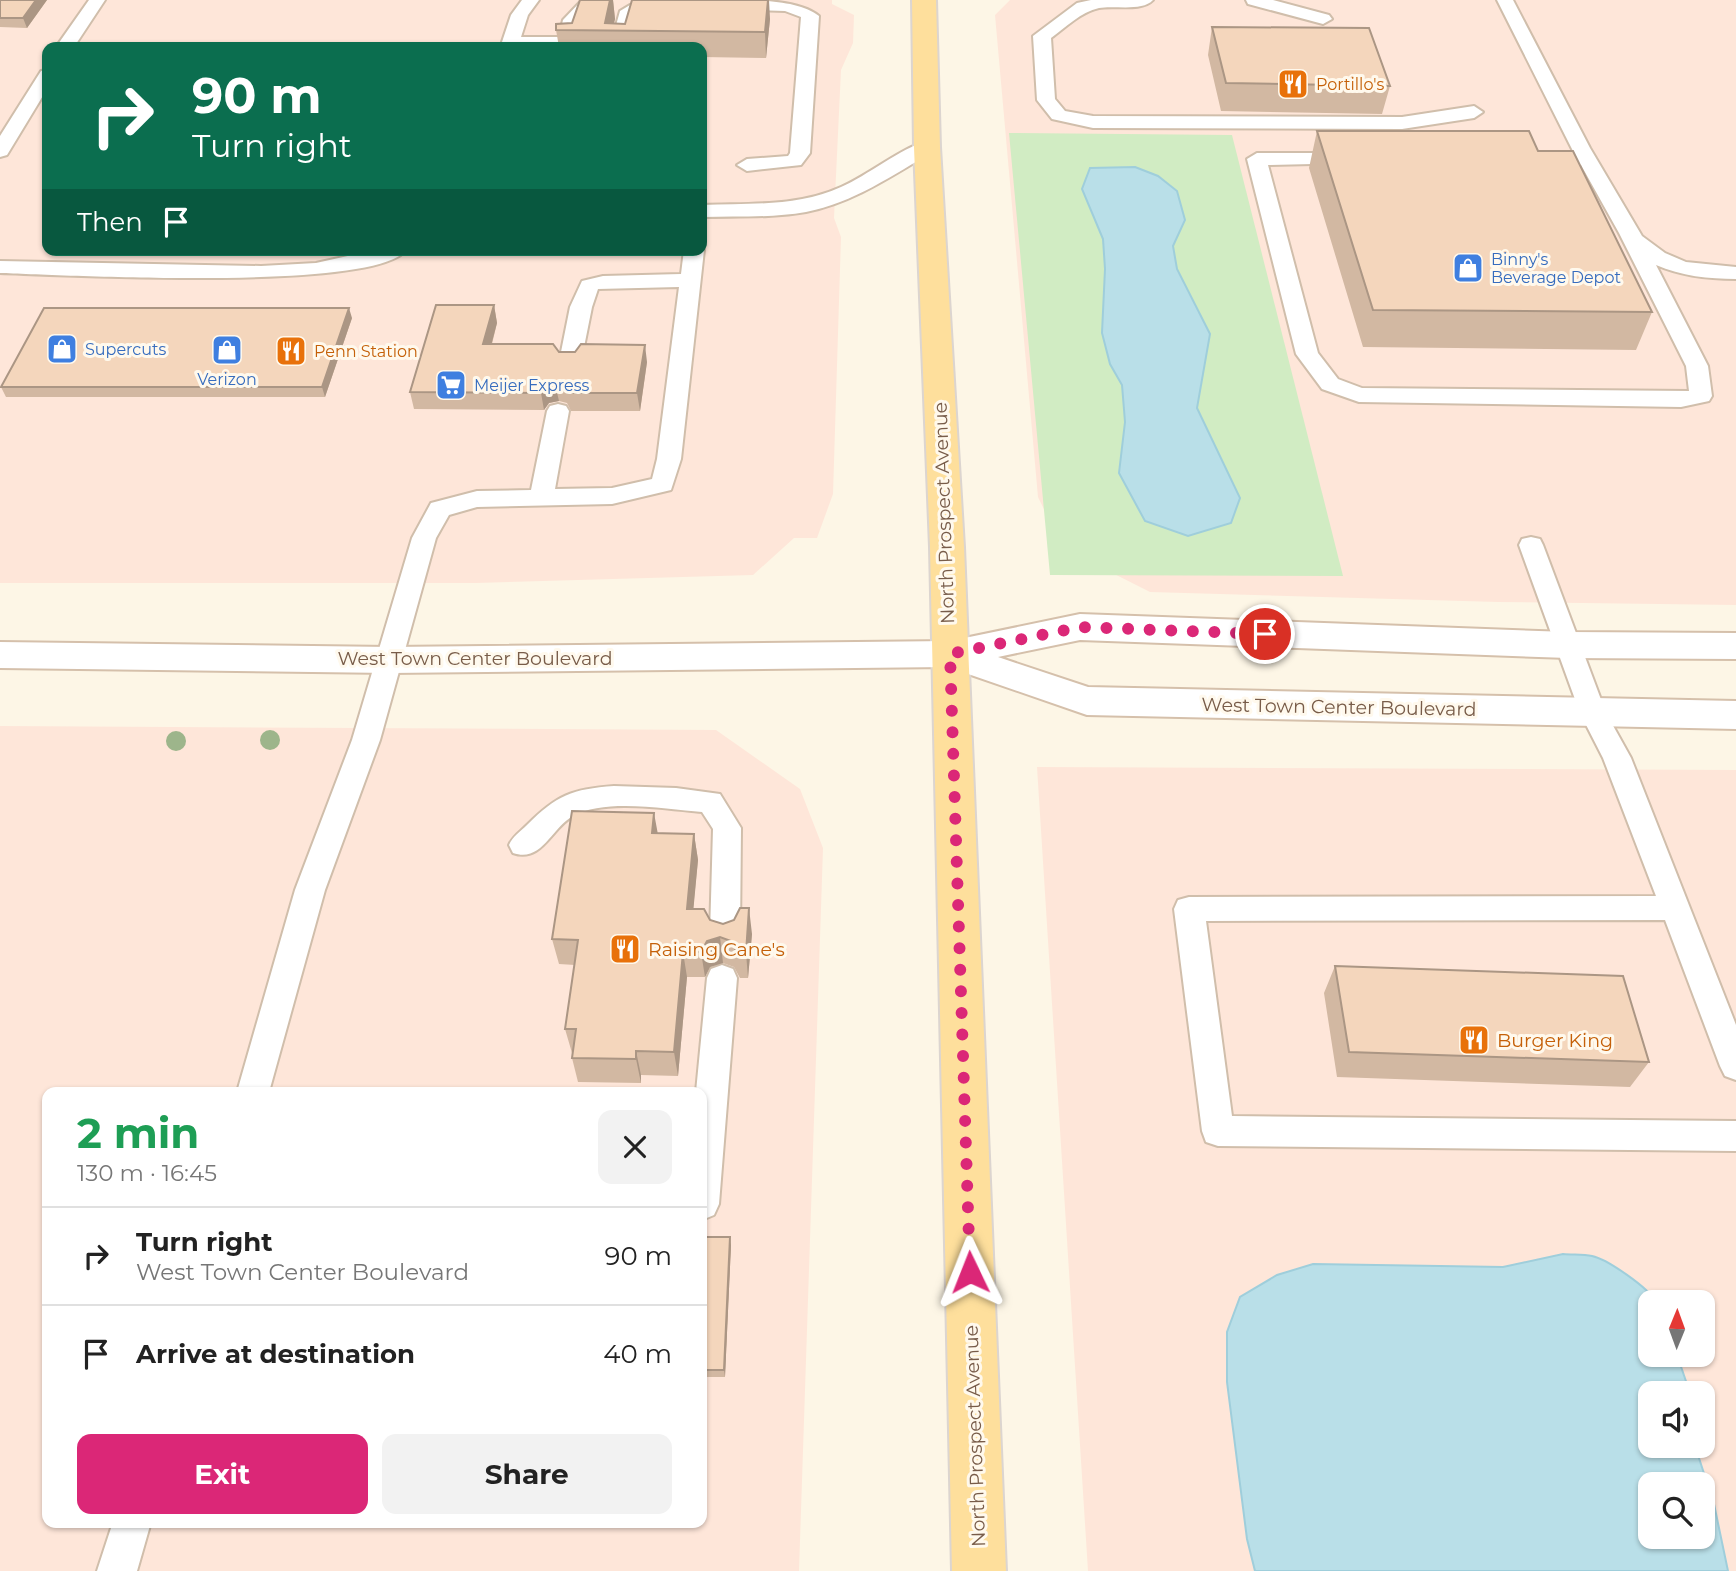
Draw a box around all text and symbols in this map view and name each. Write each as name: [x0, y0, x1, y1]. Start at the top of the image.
text: 90 m: [192, 66, 322, 125]
restaurant icon: Portillo's: [1276, 67, 1310, 101]
icon: right: [77, 70, 168, 161]
place label: Portillo's: [1316, 75, 1384, 94]
text: Turn right: [192, 126, 352, 165]
icon: arrive: [157, 203, 195, 241]
text: Then: [77, 206, 143, 238]
place label: Binny's Beverage Depot: [1491, 250, 1621, 287]
shop icon: Binny's Beverage Depot: [1451, 251, 1485, 285]
shop icon: Supercuts: [45, 332, 79, 366]
shop icon: Verizon: [210, 333, 244, 367]
restaurant icon: Penn Station: [274, 334, 308, 368]
place label: Supercuts: [85, 340, 167, 359]
place label: Penn Station: [314, 342, 418, 361]
supermarket icon: Meijer Express: [434, 368, 468, 402]
place label: Verizon: [197, 370, 257, 389]
place label: Meijer Express: [474, 376, 589, 395]
street label: North Prospect Avenue: [929, 402, 959, 624]
pin: [1235, 604, 1295, 664]
icon: arrive: [1246, 615, 1284, 653]
street label: West Town Center Boulevard: [337, 647, 613, 670]
street label: West Town Center Boulevard: [1201, 693, 1477, 721]
restaurant icon: Raising Cane's: [608, 932, 642, 966]
place label: Raising Cane's: [648, 938, 785, 961]
restaurant icon: Burger King: [1457, 1023, 1491, 1057]
place label: Burger King: [1497, 1029, 1613, 1052]
text: 2 min: [77, 1107, 199, 1159]
button: close: [598, 1110, 672, 1184]
text: 130 m · 16:45: [77, 1159, 217, 1187]
text: Turn right: [136, 1226, 272, 1258]
position arrow: [933, 1235, 1007, 1309]
icon: right: [77, 1237, 115, 1275]
text: 90 m: [605, 1240, 672, 1272]
text: West Town Center Boulevard: [136, 1258, 469, 1286]
north arrow: [1638, 1290, 1715, 1367]
map controls: [1638, 1290, 1715, 1549]
street label: North Prospect Avenue: [960, 1325, 990, 1547]
icon: arrive: [77, 1335, 115, 1373]
text: Arrive at destination: [136, 1338, 415, 1370]
text: 40 m: [603, 1338, 672, 1370]
button: sound: [1638, 1381, 1715, 1458]
button: Exit: [77, 1434, 368, 1514]
button: Share: [382, 1434, 672, 1514]
button: search: [1638, 1472, 1715, 1549]

